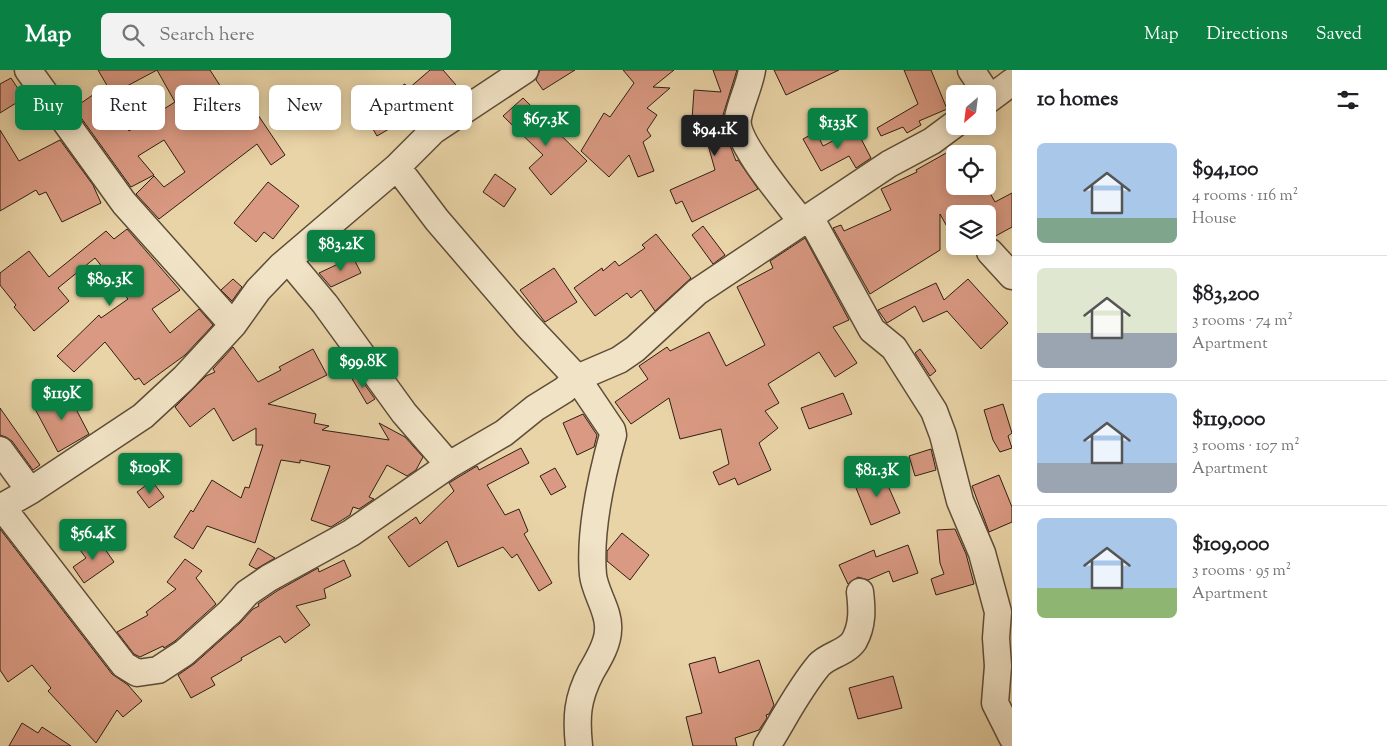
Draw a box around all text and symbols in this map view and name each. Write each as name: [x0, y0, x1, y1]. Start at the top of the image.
search box: [101, 13, 451, 58]
text: Map: [25, 18, 71, 52]
icon: search: [119, 21, 147, 49]
text: Search here: [159, 22, 255, 49]
text: Map: [1144, 22, 1179, 48]
text: Directions: [1207, 22, 1288, 48]
text: Saved: [1316, 22, 1362, 48]
chip: Buy: [15, 85, 82, 130]
chip: Rent: [92, 85, 165, 130]
chip: Filters: [175, 85, 259, 130]
chip: New: [269, 85, 341, 130]
chip: Apartment: [351, 85, 472, 130]
north arrow: [946, 85, 996, 135]
map controls: [946, 85, 996, 255]
text: 10 homes: [1037, 85, 1118, 115]
icon: filters: [1334, 86, 1362, 114]
pin: $67.3K: [505, 104, 587, 147]
pin: $133K: [803, 108, 873, 150]
text: $67.3K: [523, 109, 569, 132]
text: $133K: [819, 112, 857, 135]
pin: $94.1K: [674, 114, 756, 157]
text: $94.1K: [692, 119, 738, 142]
button: locate: [946, 145, 996, 195]
text: $94,100: [1192, 155, 1258, 185]
icon: home: [1077, 163, 1137, 223]
text: 4 rooms · 116 m²: [1192, 185, 1298, 208]
button: layers: [946, 205, 996, 255]
text: House: [1192, 208, 1236, 231]
pin: $83.2K: [300, 230, 382, 272]
text: $83.2K: [318, 234, 364, 257]
pin: $89.3K: [69, 264, 151, 307]
text: $89.3K: [87, 269, 133, 292]
text: $83,200: [1192, 280, 1259, 310]
icon: home: [1077, 288, 1137, 348]
text: 3 rooms · 74 m²: [1192, 310, 1293, 333]
text: Apartment: [1192, 333, 1268, 356]
pin: $99.8K: [322, 346, 404, 389]
text: $99.8K: [339, 351, 387, 374]
pin: $119K: [27, 378, 97, 421]
text: $119K: [43, 383, 81, 406]
text: $119,000: [1192, 405, 1265, 435]
icon: home: [1077, 413, 1137, 473]
text: 3 rooms · 107 m²: [1192, 435, 1300, 458]
pin: $109K: [115, 452, 185, 495]
pin: $81.3K: [836, 456, 918, 498]
text: $109K: [129, 457, 171, 480]
text: Apartment: [1192, 458, 1268, 481]
text: $81.3K: [855, 460, 899, 483]
pin: $56.4K: [52, 518, 134, 561]
text: $56.4K: [70, 523, 116, 546]
text: $109,000: [1192, 530, 1269, 560]
icon: home: [1077, 538, 1137, 598]
text: 3 rooms · 95 m²: [1192, 560, 1291, 583]
text: Apartment: [1192, 583, 1268, 606]

